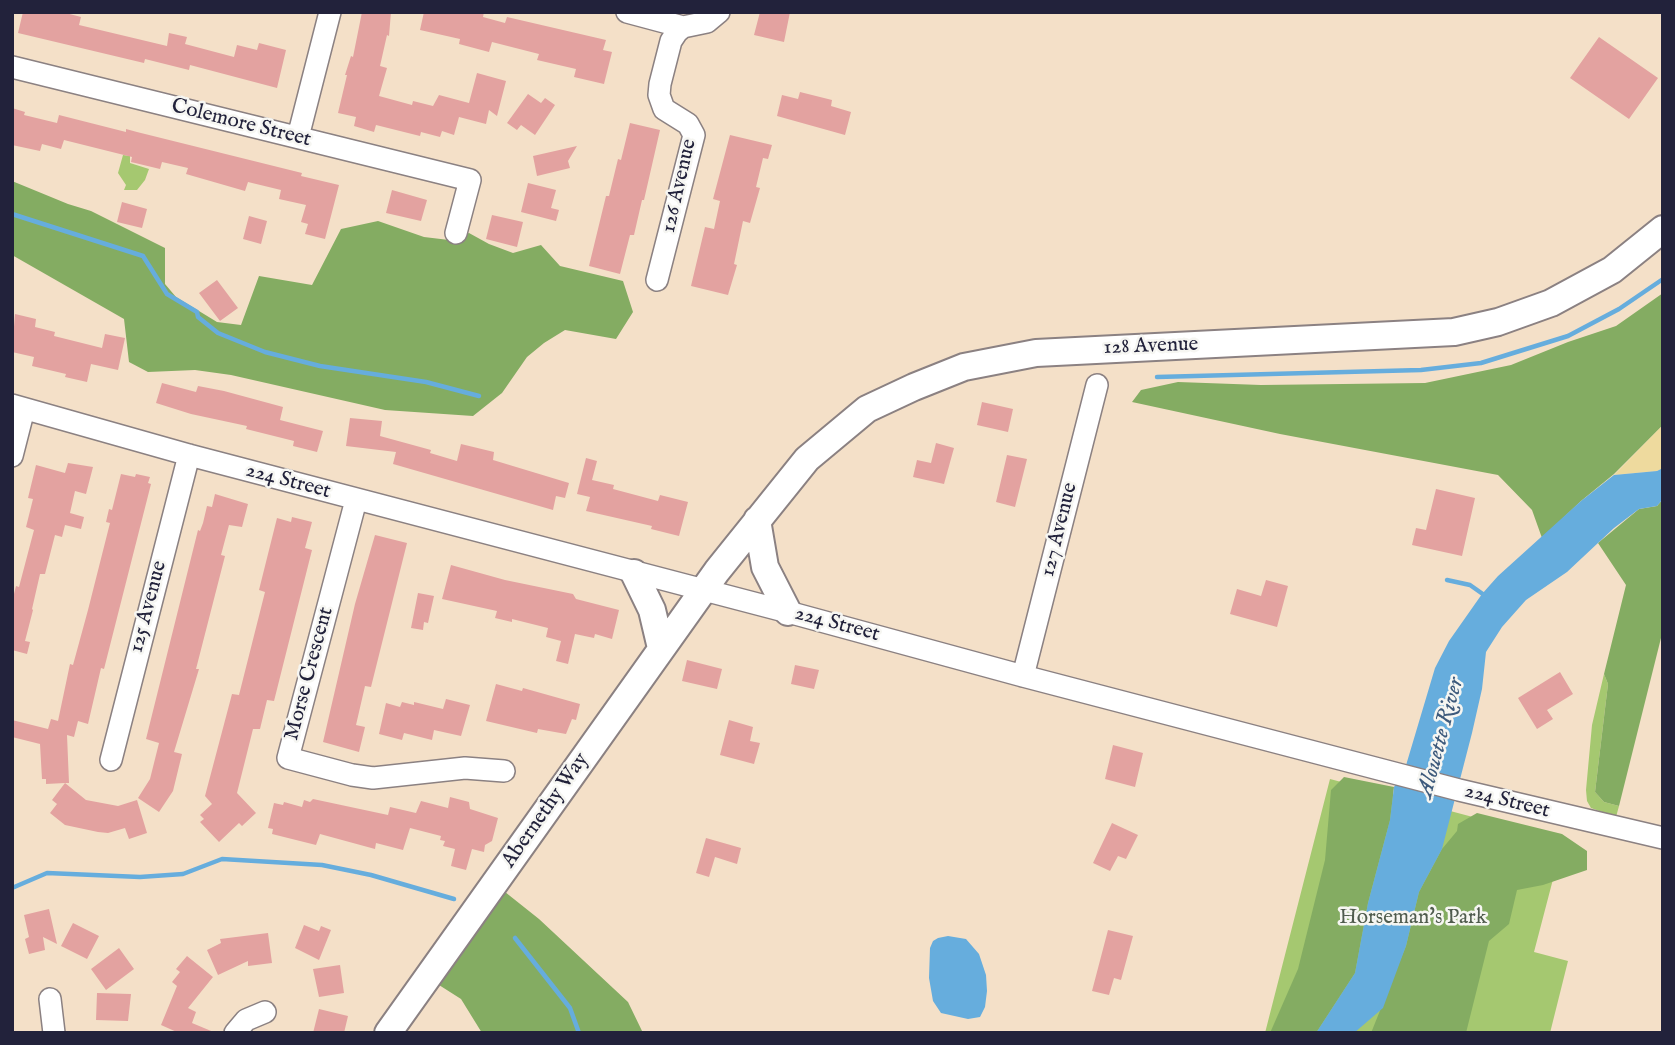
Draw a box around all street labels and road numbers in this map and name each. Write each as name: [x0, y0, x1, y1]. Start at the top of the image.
street label: Colemore Street: [169, 94, 313, 154]
street label: 126 Avenue: [657, 137, 703, 235]
street label: 128 Avenue: [1103, 333, 1199, 361]
street label: 224 Street: [243, 459, 333, 505]
street label: 127 Avenue: [1036, 480, 1084, 580]
street label: 125 Avenue: [125, 558, 173, 656]
street label: 224 Street: [792, 602, 882, 648]
street label: Morse Crescent: [280, 605, 340, 743]
street label: Abernethy Way: [497, 749, 595, 873]
street label: 224 Street: [1462, 779, 1552, 825]

